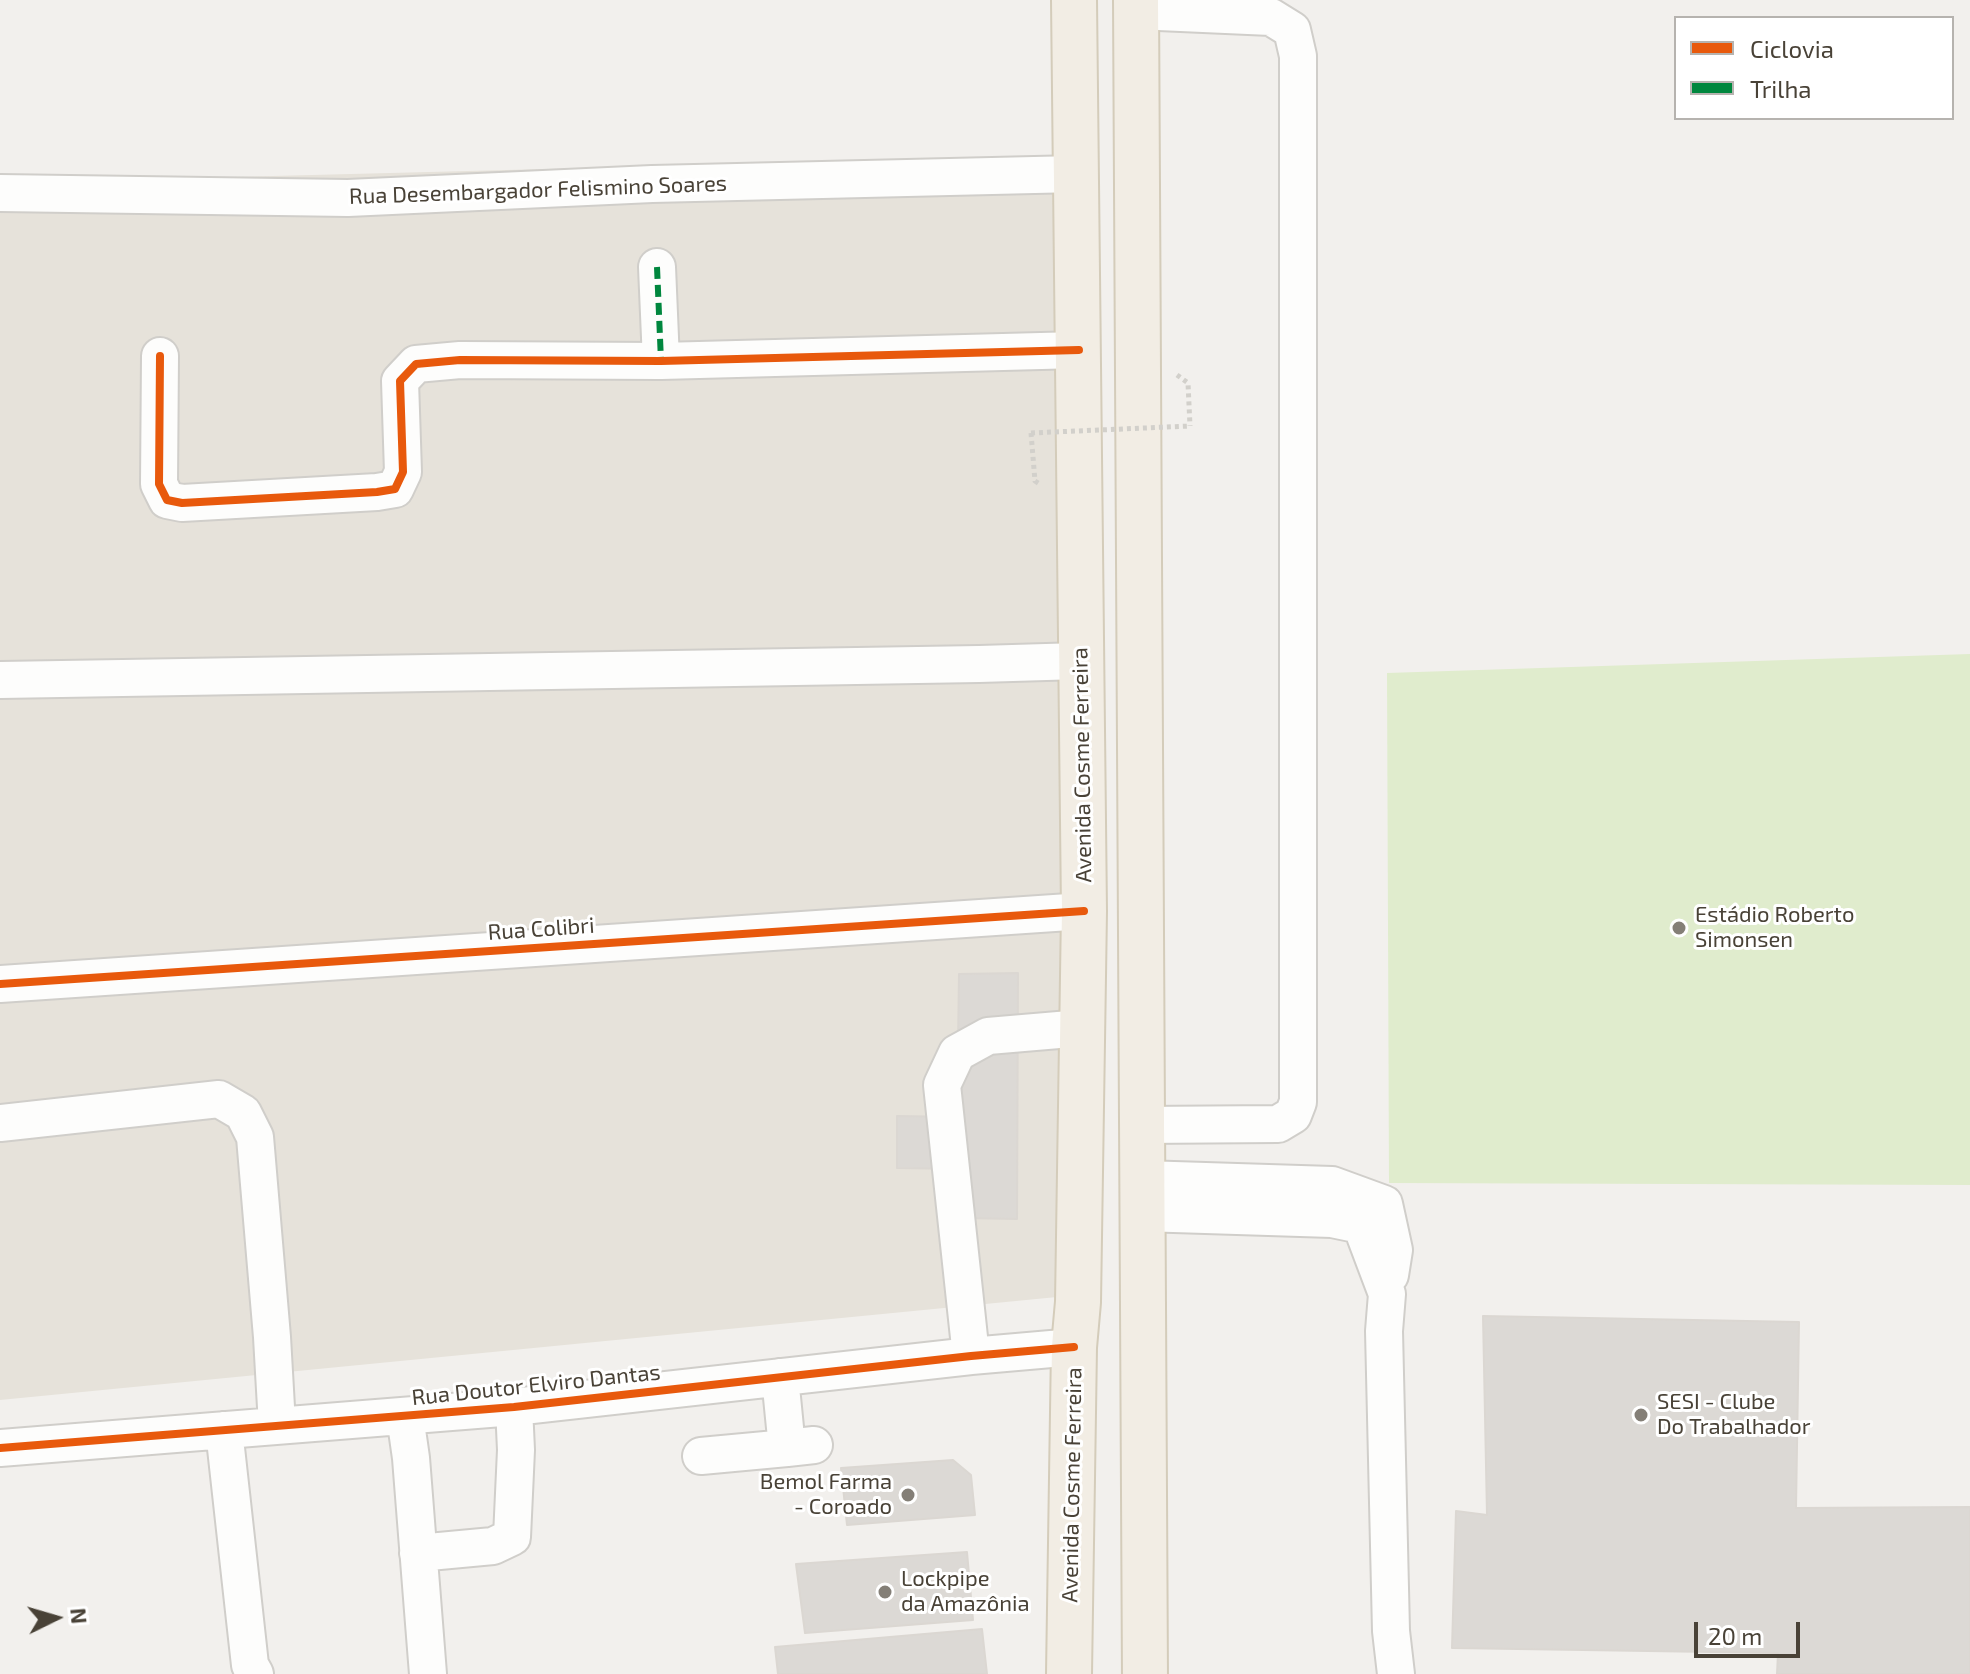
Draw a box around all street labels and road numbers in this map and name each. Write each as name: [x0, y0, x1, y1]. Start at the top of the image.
street label: Rua Desembargador Felismino Soares: [349, 170, 727, 210]
street label: Avenida Cosme Ferreira: [1067, 647, 1097, 883]
street label: Rua Colibri: [487, 912, 595, 946]
street label: Rua Doutor Elviro Dantas: [410, 1359, 662, 1411]
street label: Avenida Cosme Ferreira: [1057, 1367, 1087, 1603]

